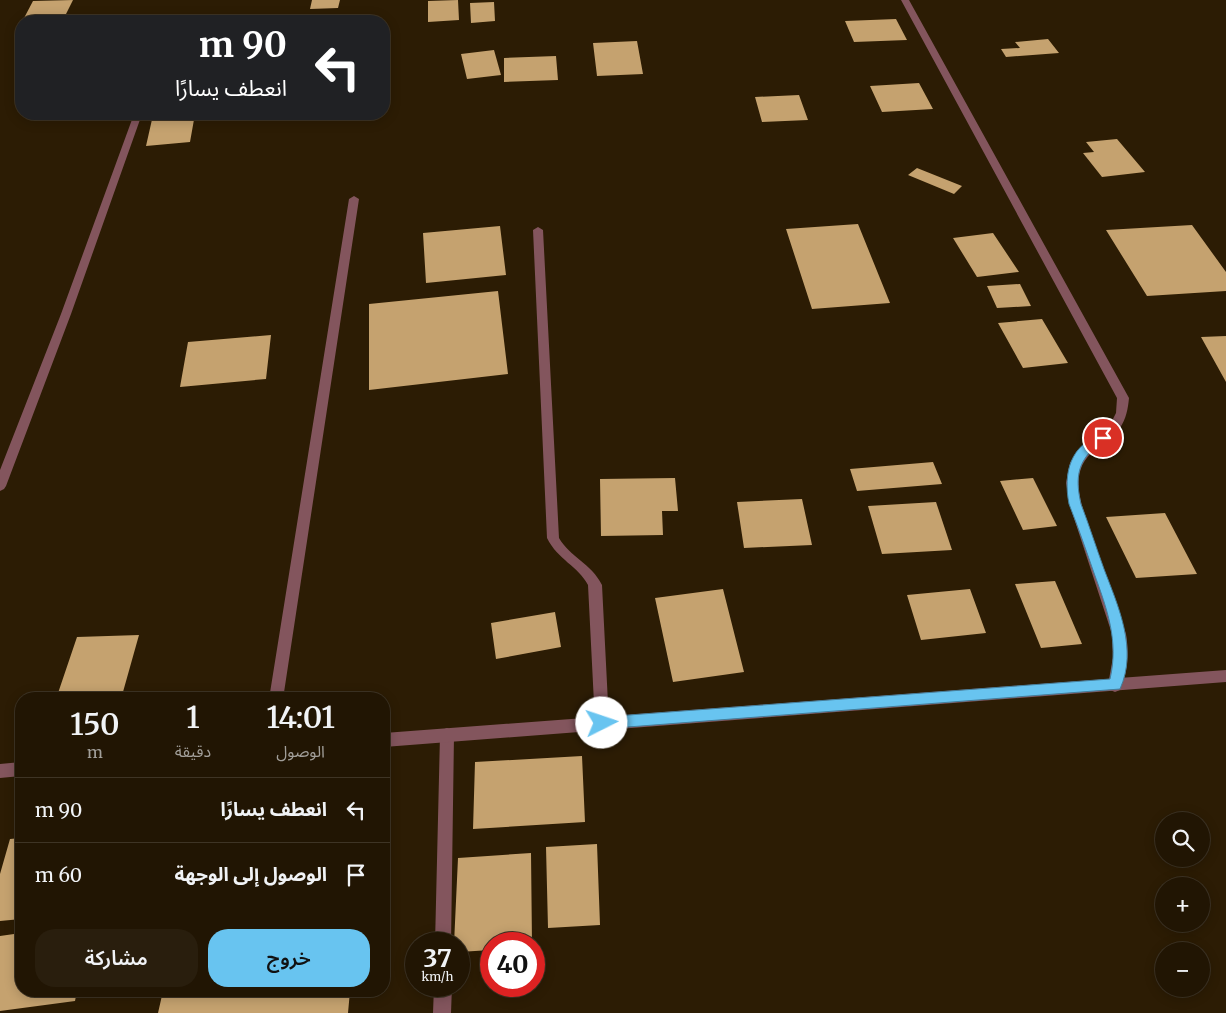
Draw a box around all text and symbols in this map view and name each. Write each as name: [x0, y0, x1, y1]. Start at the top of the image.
text: 90 m: [199, 23, 287, 67]
icon: left: [305, 35, 370, 100]
text: انعطف يسارًا: [175, 74, 287, 102]
pin: [1082, 417, 1124, 459]
icon: arrive: [1089, 424, 1117, 452]
position arrow: [575, 696, 627, 748]
text: 1: [186, 698, 200, 736]
text: 14:01: [266, 698, 335, 736]
text: 150: [70, 705, 120, 743]
text: دقيقة: [175, 741, 211, 761]
text: الوصول: [276, 741, 325, 761]
text: m: [87, 742, 103, 762]
icon: left: [342, 796, 370, 824]
text: انعطف يسارًا: [220, 797, 327, 821]
text: 90 m: [35, 798, 82, 822]
map controls: [1155, 812, 1210, 997]
button: search: [1155, 812, 1210, 867]
icon: arrive: [342, 861, 370, 889]
text: الوصول إلى الوجهة: [175, 862, 327, 886]
text: 60 m: [35, 863, 82, 887]
button: +: [1155, 877, 1210, 932]
button: مشاركة: [35, 929, 198, 987]
button: خروج: [208, 929, 370, 987]
speed limit sign: 40: [480, 932, 545, 997]
text: 37: [423, 942, 452, 974]
button: −: [1155, 942, 1210, 997]
text: km/h: [422, 969, 453, 984]

